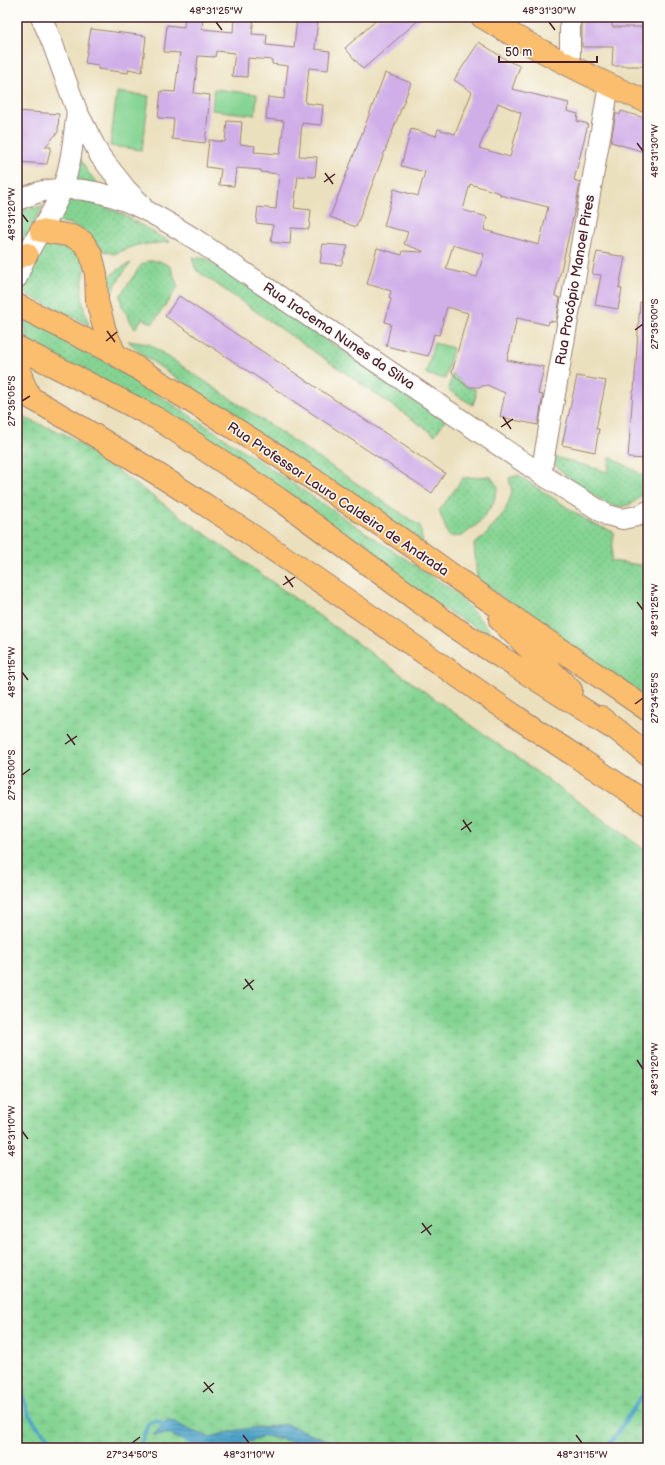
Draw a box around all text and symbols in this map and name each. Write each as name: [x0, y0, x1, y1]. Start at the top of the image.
text: 48°31'25"W: [189, 5, 243, 17]
text: 48°31'30"W: [522, 5, 576, 17]
scale bar: [499, 38, 597, 64]
text: 50 m: [505, 45, 532, 60]
text: 48°31'30"W: [649, 124, 661, 178]
text: 48°31'20"W: [6, 187, 18, 241]
street label: Rua Procópio Manoel Pires: [552, 193, 598, 367]
street label: Rua Iracema Nunes da Silva: [260, 279, 418, 393]
text: 27°35'00"S: [649, 298, 661, 350]
text: 27°35'05"S: [6, 376, 18, 426]
street label: Rua Professor Lauro Caldeira de Andrada: [224, 418, 452, 580]
text: 48°31'25"W: [649, 583, 661, 637]
text: 48°31'15"W: [6, 646, 18, 698]
text: 27°34'55"S: [649, 672, 661, 724]
text: 27°35'00"S: [6, 749, 18, 801]
text: 48°31'20"W: [649, 1042, 661, 1096]
text: 48°31'10"W: [6, 1105, 18, 1157]
text: 27°34'50"S: [106, 1449, 158, 1461]
text: 48°31'10"W: [223, 1449, 275, 1461]
text: 48°31'15"W: [556, 1449, 608, 1461]

